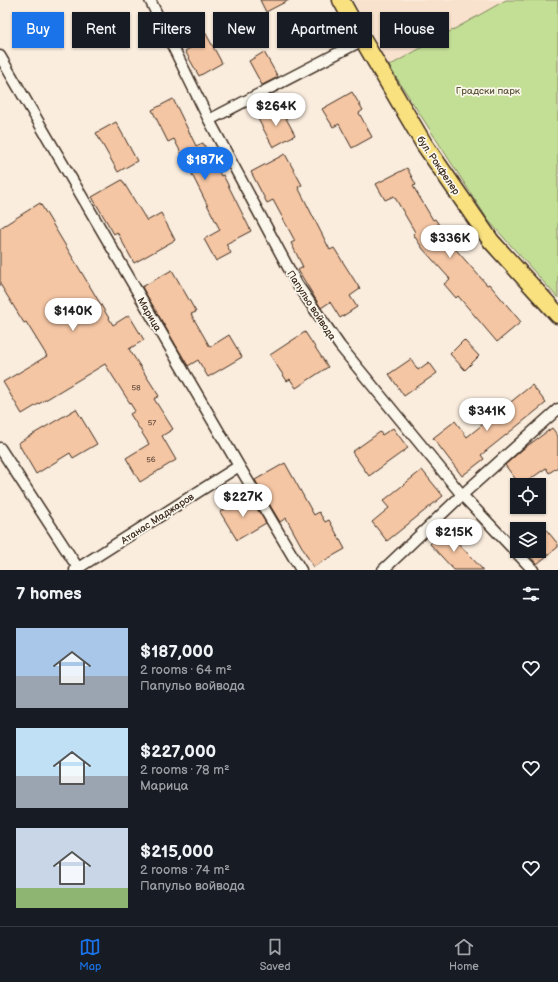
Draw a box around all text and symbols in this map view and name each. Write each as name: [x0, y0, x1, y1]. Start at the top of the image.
chip: Buy: [12, 12, 64, 48]
chip: Rent: [72, 12, 130, 48]
chip: Filters: [138, 12, 205, 48]
chip: New: [213, 12, 269, 48]
chip: Apartment: [277, 12, 372, 48]
chip: House: [380, 12, 449, 48]
park label: Градски парк: [456, 85, 521, 97]
pin: $264K: [248, 93, 304, 127]
text: $264K: [256, 98, 296, 114]
street label: бул. Рокфелер: [414, 134, 462, 197]
pin: $187K: [177, 147, 233, 181]
text: $187K: [186, 152, 224, 168]
pin: $336K: [422, 225, 478, 259]
text: $336K: [430, 230, 470, 246]
street label: Папульо войвода: [284, 268, 338, 343]
street label: Марица: [135, 295, 164, 334]
pin: $140K: [45, 298, 101, 332]
text: $140K: [54, 303, 92, 319]
house number: 58: [131, 383, 141, 392]
pin: $341K: [459, 398, 515, 432]
text: $341K: [468, 403, 506, 419]
house number: 57: [148, 418, 156, 427]
house number: 56: [146, 455, 156, 464]
map controls: [510, 478, 546, 558]
button: locate: [510, 478, 546, 514]
pin: $227K: [215, 484, 271, 518]
text: $227K: [223, 489, 263, 505]
street label: Атанас Маджаров: [118, 490, 197, 547]
pin: $215K: [426, 519, 482, 553]
button: layers: [510, 522, 546, 558]
text: $215K: [435, 524, 473, 540]
icon: filters: [520, 583, 542, 605]
text: 7 homes: [16, 584, 82, 604]
text: $187,000: [140, 642, 214, 662]
icon: home: [48, 644, 96, 692]
icon: heart: [520, 657, 542, 679]
text: 2 rooms · 64 m²: [140, 662, 232, 678]
text: Папульо войвода: [140, 678, 245, 694]
text: $227,000: [140, 742, 216, 762]
icon: home: [48, 744, 96, 792]
icon: heart: [520, 757, 542, 779]
text: 2 rooms · 78 m²: [140, 762, 230, 778]
text: Марица: [140, 778, 188, 794]
text: $215,000: [140, 842, 214, 862]
icon: home: [48, 844, 96, 892]
icon: heart: [520, 857, 542, 879]
text: 2 rooms · 74 m²: [140, 862, 230, 878]
text: Папульо войвода: [140, 878, 245, 894]
tab: Map: [79, 936, 101, 973]
tab: Saved: [260, 936, 291, 973]
tab: Home: [449, 936, 479, 973]

